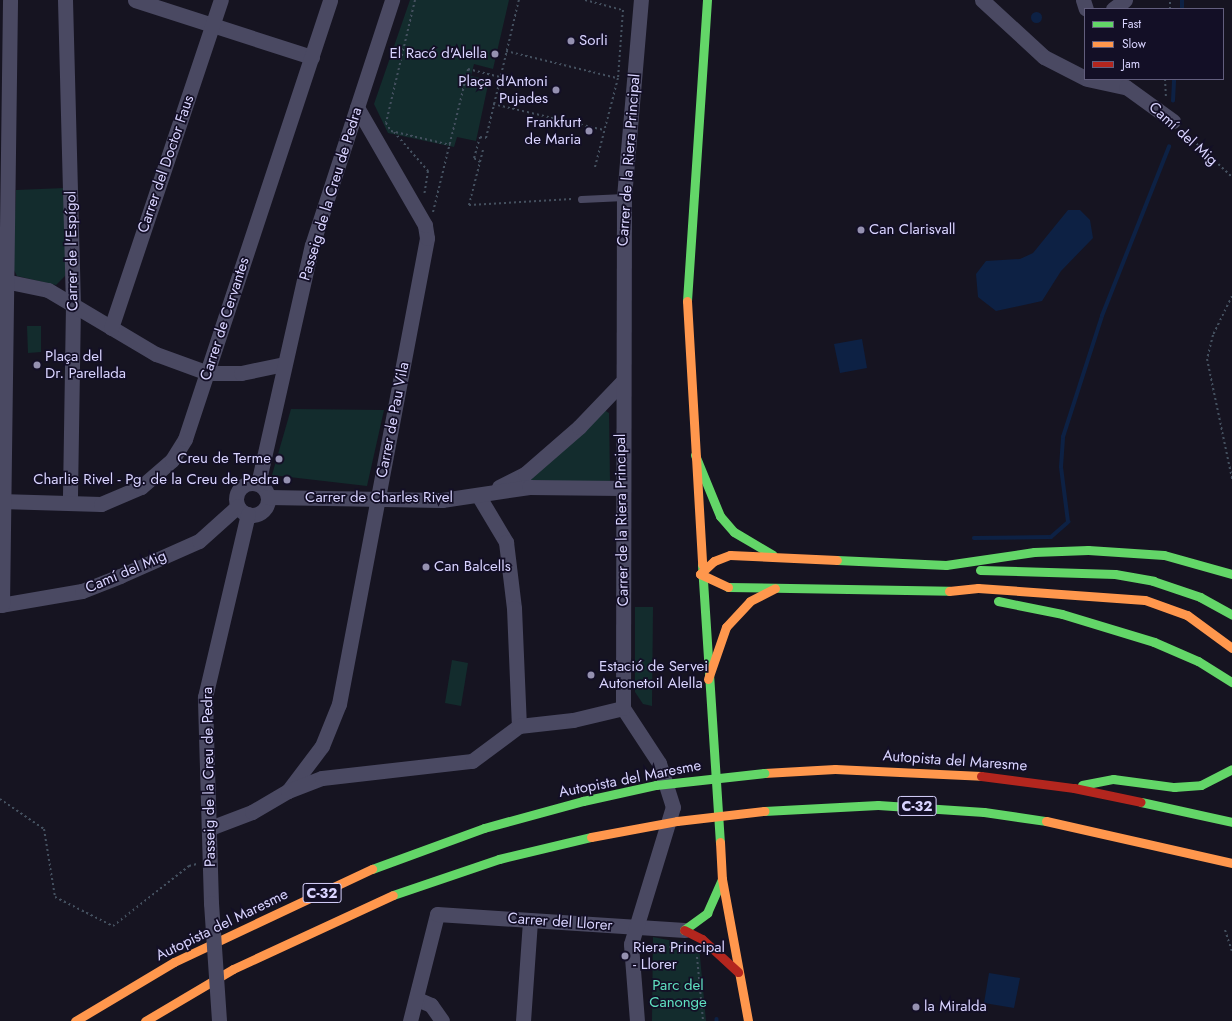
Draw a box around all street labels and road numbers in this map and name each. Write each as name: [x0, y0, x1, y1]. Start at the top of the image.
street label: Carrer de la Riera Principal: [614, 73, 644, 247]
street label: Carrer del Doctor Faus: [134, 93, 198, 235]
street label: Camí del Mig: [1145, 98, 1221, 170]
street label: Passeig de la Creu de Pedra: [296, 105, 366, 283]
street label: Carrer de l'Espígol: [62, 191, 82, 311]
street label: Carrer de Cervantes: [197, 255, 253, 383]
street label: Carrer de Pau Vila: [373, 361, 413, 479]
street label: Carrer de la Riera Principal: [611, 433, 633, 607]
street label: Carrer de Charles Rivel: [305, 489, 453, 507]
street label: Camí del Mig: [83, 547, 169, 597]
street label: Passeig de la Creu de Pedra: [198, 687, 220, 867]
street label: Autopista del Maresme: [882, 747, 1028, 775]
street label: Autopista del Maresme: [557, 756, 703, 802]
road number: C-32: [897, 794, 937, 818]
road number: C-32: [302, 881, 342, 905]
street label: Autopista del Maresme: [153, 885, 291, 965]
street label: Carrer del Llorer: [507, 909, 613, 935]

